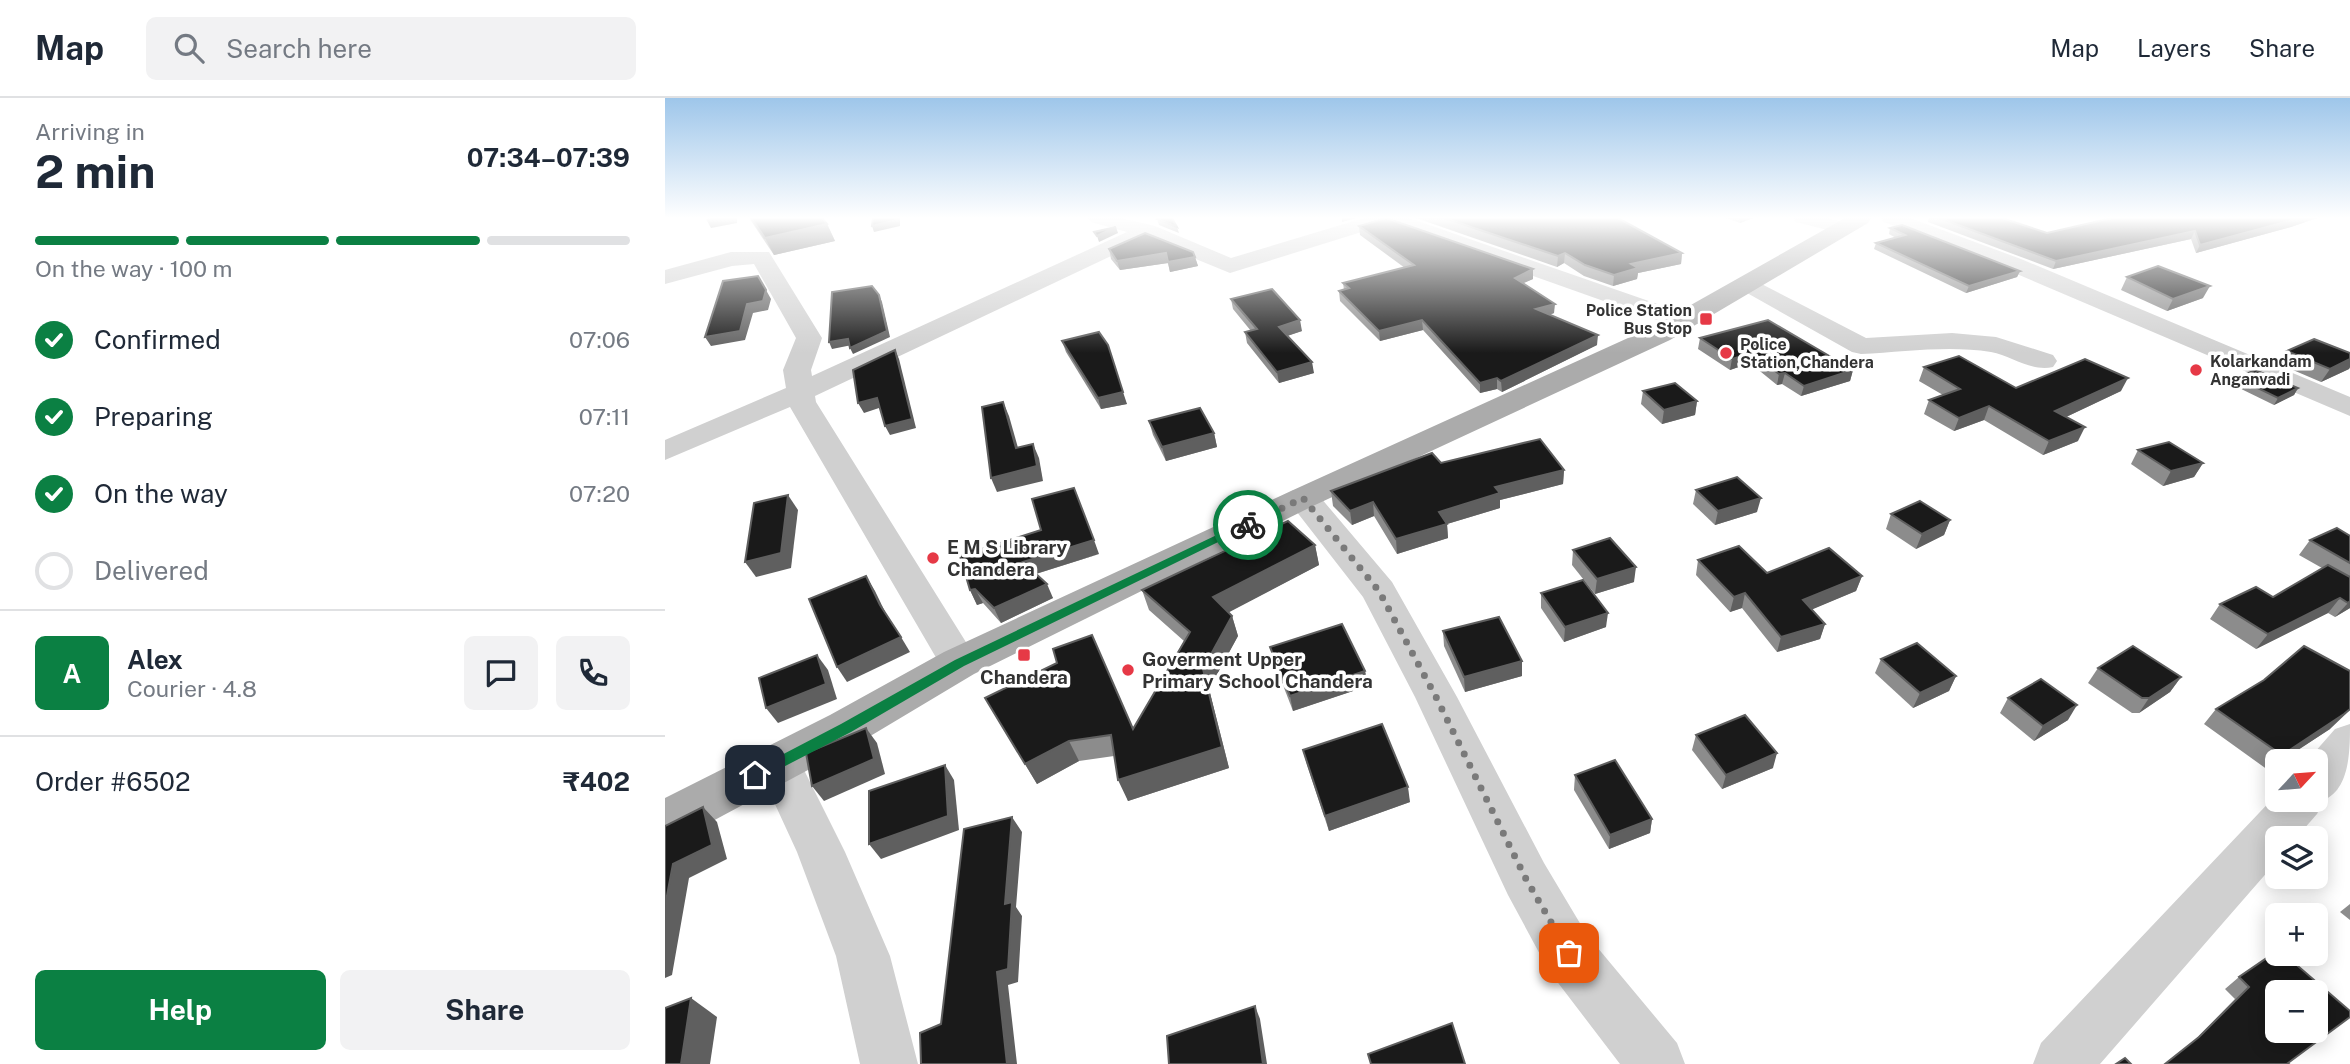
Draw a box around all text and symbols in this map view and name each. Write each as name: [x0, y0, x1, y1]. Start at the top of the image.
search box: [146, 17, 636, 80]
text: Map: [35, 29, 104, 67]
icon: search: [170, 29, 208, 67]
text: Search here: [226, 33, 372, 64]
text: Map: [2050, 34, 2099, 62]
text: Layers: [2137, 34, 2211, 62]
text: Share: [2249, 34, 2315, 62]
text: Arriving in: [35, 118, 145, 145]
text: 07:34–07:39: [467, 142, 630, 173]
text: 2 min: [35, 144, 155, 198]
text: On the way · 100 m: [35, 255, 232, 282]
place label: Police Station Bus Stop: [1586, 301, 1692, 338]
marker: Police Station Bus Stop: [1698, 311, 1714, 327]
icon: check: [35, 321, 73, 359]
text: Confirmed: [94, 324, 221, 355]
text: 07:06: [569, 326, 630, 353]
place label: Police Station,Chandera: [1740, 335, 1874, 372]
marker: Police Station,Chandera: [1718, 345, 1734, 361]
place label: Kolarkandam Anganvadi: [2210, 352, 2312, 389]
marker: Kolarkandam Anganvadi: [2188, 362, 2204, 378]
icon: check: [35, 398, 73, 436]
text: Preparing: [94, 401, 213, 432]
text: 07:11: [579, 403, 630, 430]
icon: check: [35, 475, 73, 513]
text: On the way: [94, 478, 228, 509]
text: 07:20: [569, 480, 630, 507]
courier: [1213, 490, 1283, 560]
icon: bike: [1229, 506, 1267, 544]
place label: E M S Library Chandera: [947, 536, 1068, 580]
marker: E M S Library Chandera: [925, 550, 941, 566]
text: Delivered: [94, 555, 209, 586]
button: chat: [464, 636, 538, 710]
button: phone: [556, 636, 630, 710]
text: Alex: [127, 644, 183, 675]
marker: Chandera: [1016, 647, 1032, 663]
place label: Goverment Upper Primary School Chandera: [1142, 648, 1373, 692]
text: A: [63, 658, 81, 689]
marker: Goverment Upper Primary School Chandera: [1120, 662, 1136, 678]
place label: Chandera: [980, 666, 1068, 688]
text: Courier · 4.8: [127, 675, 257, 702]
pin: [725, 745, 785, 805]
north arrow: [2265, 749, 2327, 812]
map controls: [2265, 749, 2328, 1043]
icon: home: [736, 756, 774, 794]
text: Order #6502: [35, 766, 191, 797]
text: ₹402: [563, 766, 630, 797]
button: layers: [2265, 826, 2328, 889]
button: +: [2265, 903, 2328, 966]
pin: [1539, 923, 1599, 983]
icon: bag: [1550, 934, 1588, 972]
button: Help: [35, 970, 326, 1050]
button: Share: [340, 970, 630, 1050]
button: −: [2265, 980, 2328, 1043]

